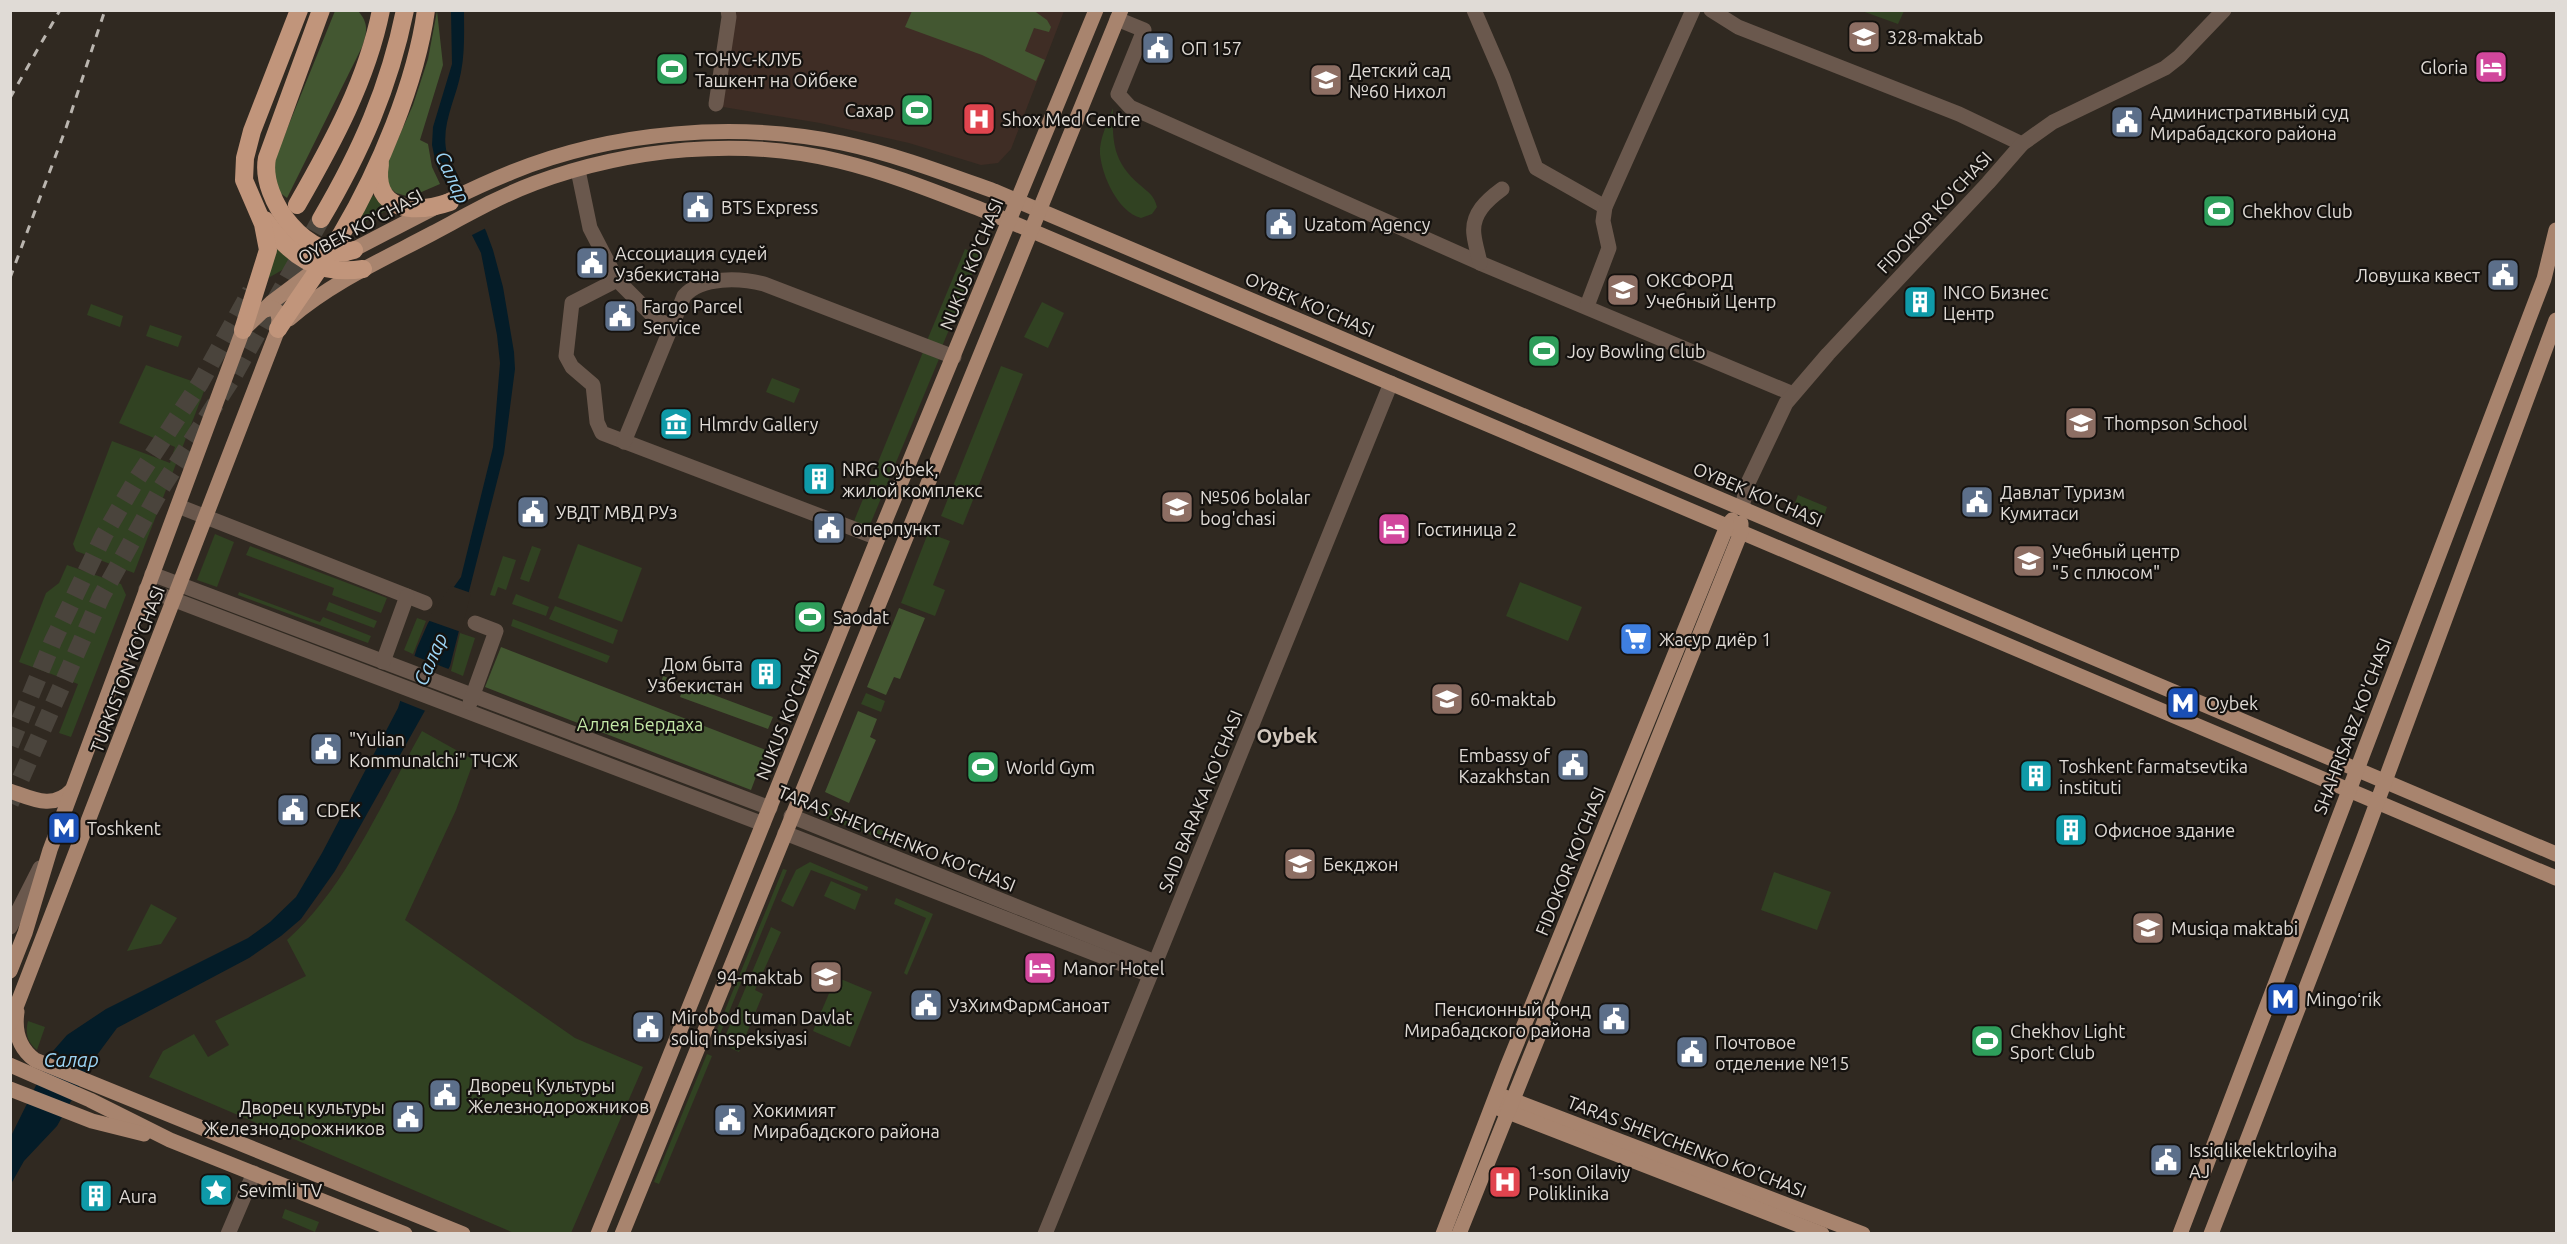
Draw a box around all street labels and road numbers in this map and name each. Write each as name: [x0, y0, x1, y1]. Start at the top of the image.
street label: FIDOKOR KO'CHASI: [1873, 147, 1995, 277]
street label: OYBEK KO'CHASI: [294, 185, 426, 267]
street label: NUKUS KO'CHASI: [936, 195, 1006, 333]
street label: OYBEK KO'CHASI: [1242, 268, 1378, 340]
street label: OYBEK KO'CHASI: [1690, 458, 1826, 530]
street label: TURKISTON KO'CHASI: [86, 583, 168, 755]
street label: SHAHRISABZ KO'CHASI: [2309, 635, 2395, 817]
street label: NUKUS KO'CHASI: [752, 645, 822, 783]
street label: SAID BARAKA KO'CHASI: [1154, 707, 1246, 895]
street label: TARAS SHEVCHENKO KO'CHASI: [775, 781, 1019, 895]
street label: FIDOKOR KO'CHASI: [1531, 784, 1609, 938]
street label: TARAS SHEVCHENKO KO'CHASI: [1565, 1091, 1809, 1201]

